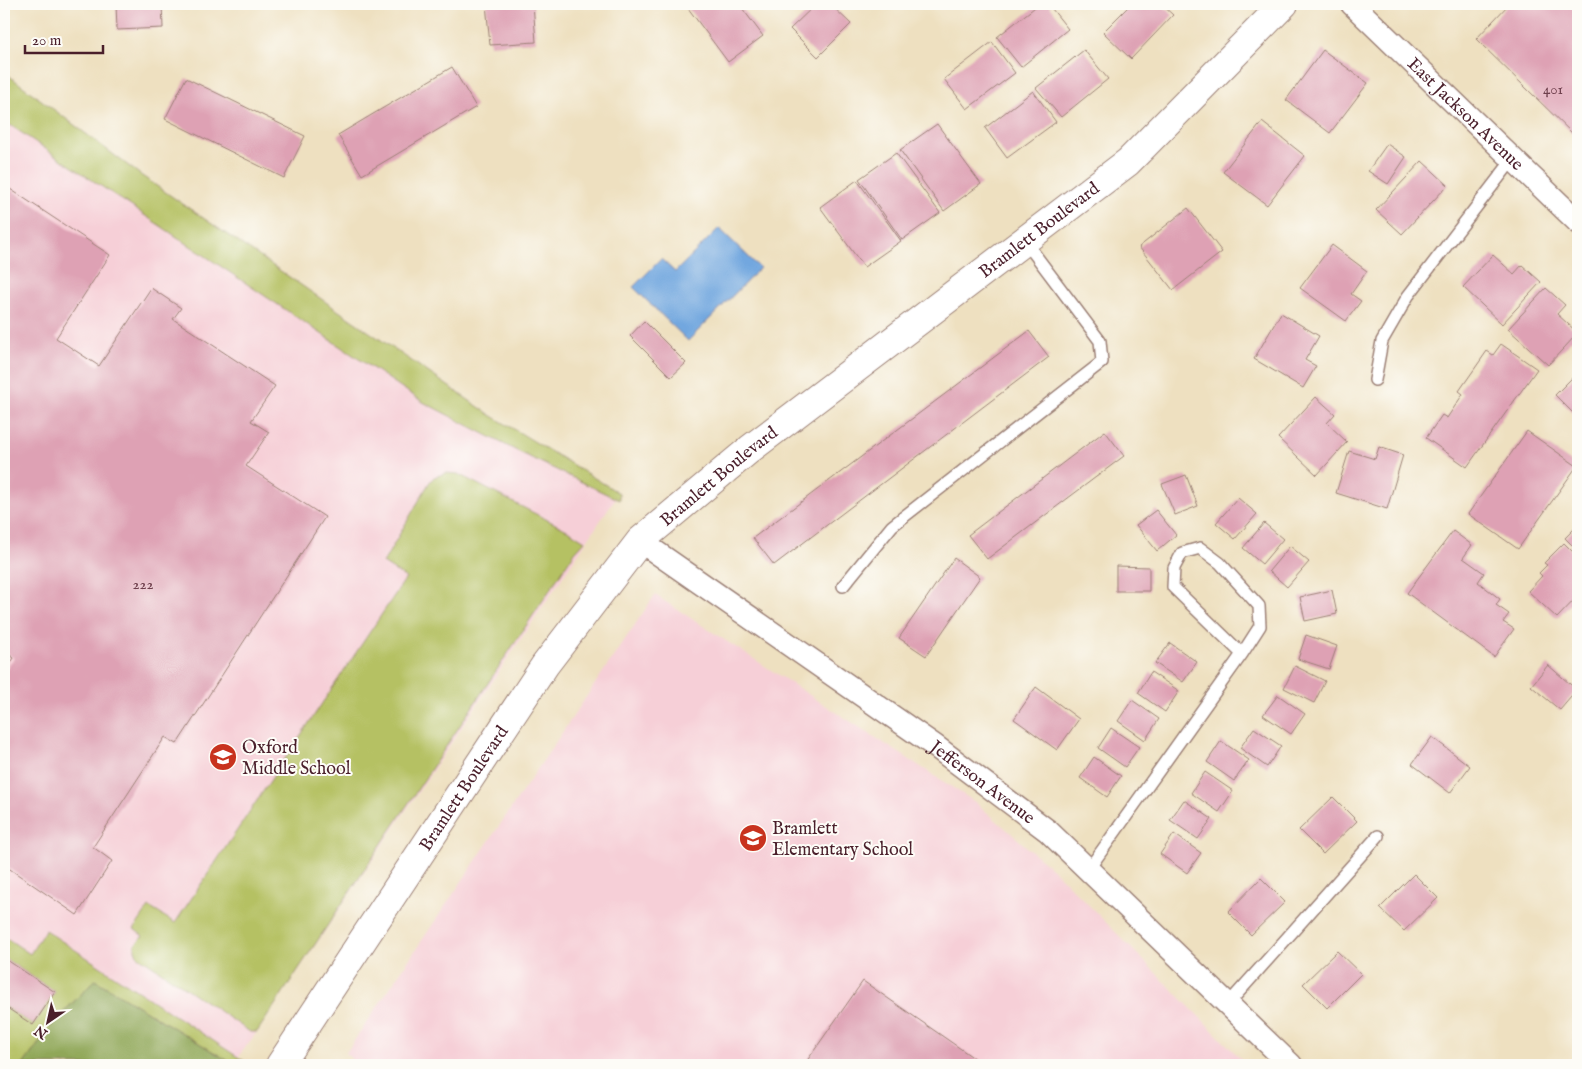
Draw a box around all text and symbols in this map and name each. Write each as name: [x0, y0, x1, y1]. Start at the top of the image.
scale bar: [25, 22, 102, 54]
text: 20 m: [32, 31, 62, 50]
street label: East Jackson Avenue: [1402, 53, 1528, 176]
house number: 401: [1543, 80, 1563, 99]
street label: Bramlett Boulevard: [975, 178, 1105, 284]
street label: Bramlett Boulevard: [656, 422, 783, 532]
house number: 222: [132, 575, 154, 594]
street label: Bramlett Boulevard: [415, 722, 515, 856]
street label: Jefferson Avenue: [923, 735, 1039, 830]
place label: Oxford Middle School: [242, 737, 351, 781]
school or university icon: Oxford Middle School: [208, 742, 238, 772]
place label: Bramlett Elementary School: [772, 818, 913, 862]
school or university icon: Bramlett Elementary School: [738, 823, 768, 853]
north arrow: [22, 996, 72, 1046]
text: N: [31, 1021, 52, 1043]

